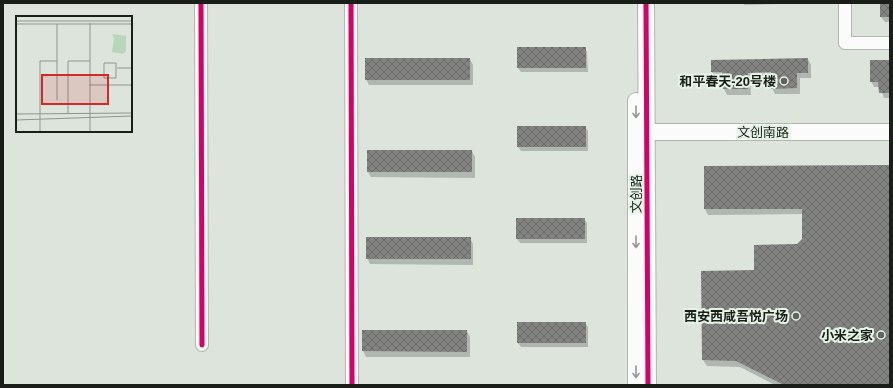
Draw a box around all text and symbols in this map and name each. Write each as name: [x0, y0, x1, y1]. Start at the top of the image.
inset map: [16, 16, 132, 132]
place label: 和平春天-20号楼: [679, 74, 776, 89]
marker: 和平春天-20号楼: [779, 76, 789, 86]
one-way arrow: [632, 105, 640, 118]
street label: 文创南路: [737, 125, 789, 140]
street label: 文创路: [629, 174, 644, 214]
one-way arrow: [632, 235, 640, 248]
place label: 西安西咸吾悦广场: [684, 309, 788, 324]
marker: 西安西咸吾悦广场: [791, 311, 801, 321]
place label: 小米之家: [821, 328, 873, 343]
marker: 小米之家: [876, 330, 886, 340]
one-way arrow: [632, 365, 640, 378]

